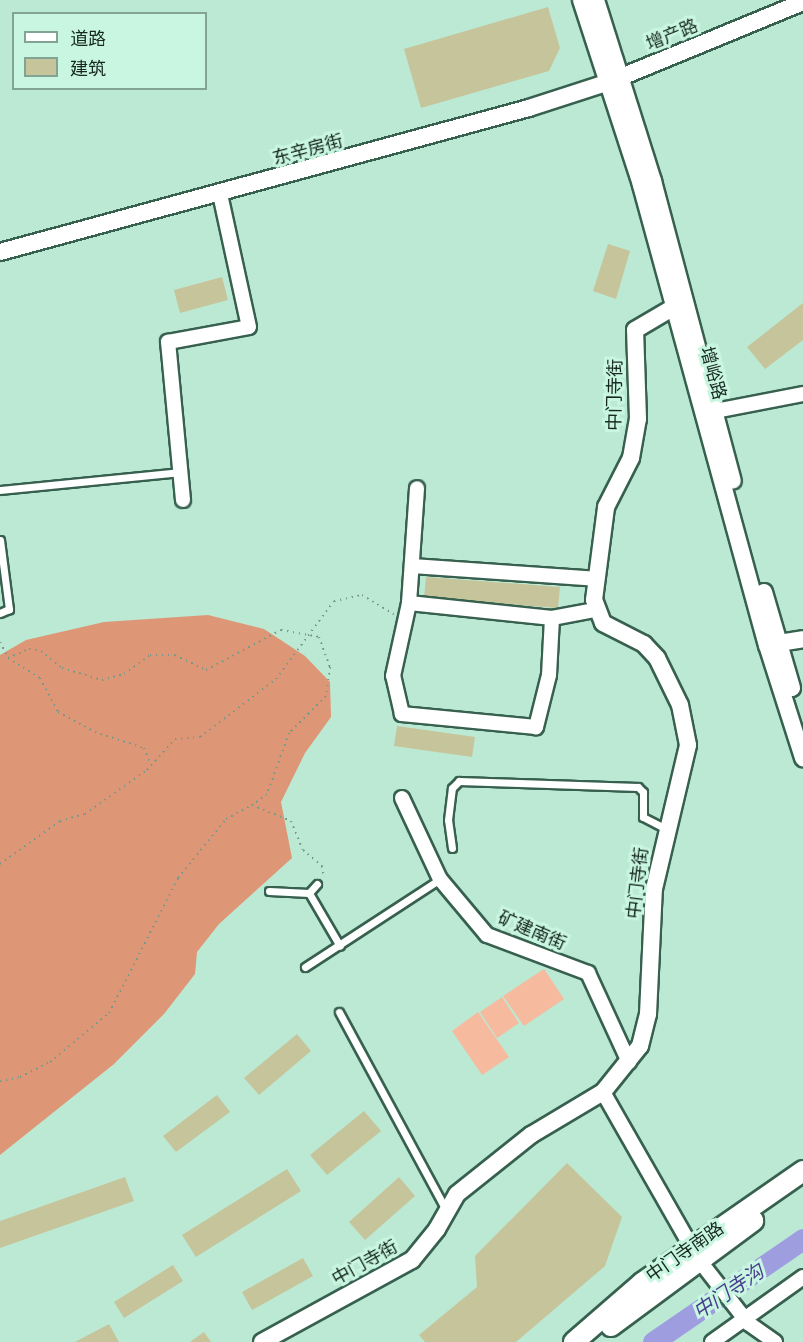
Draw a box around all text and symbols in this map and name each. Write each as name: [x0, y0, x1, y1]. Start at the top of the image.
legend: [12, 12, 207, 90]
street label: 增产路: [643, 15, 701, 55]
text: 道路: [70, 26, 106, 51]
text: 建筑: [70, 56, 106, 81]
street label: 东辛房街: [270, 130, 346, 170]
street label: 增峪路: [696, 344, 730, 402]
street label: 中门寺街: [604, 359, 626, 431]
street label: 中门寺街: [623, 846, 653, 920]
street label: 矿建南街: [495, 907, 569, 955]
street label: 中门寺南路: [642, 1217, 728, 1287]
street label: 中门寺街: [328, 1236, 402, 1290]
water label: 中门寺沟: [688, 1259, 768, 1323]

